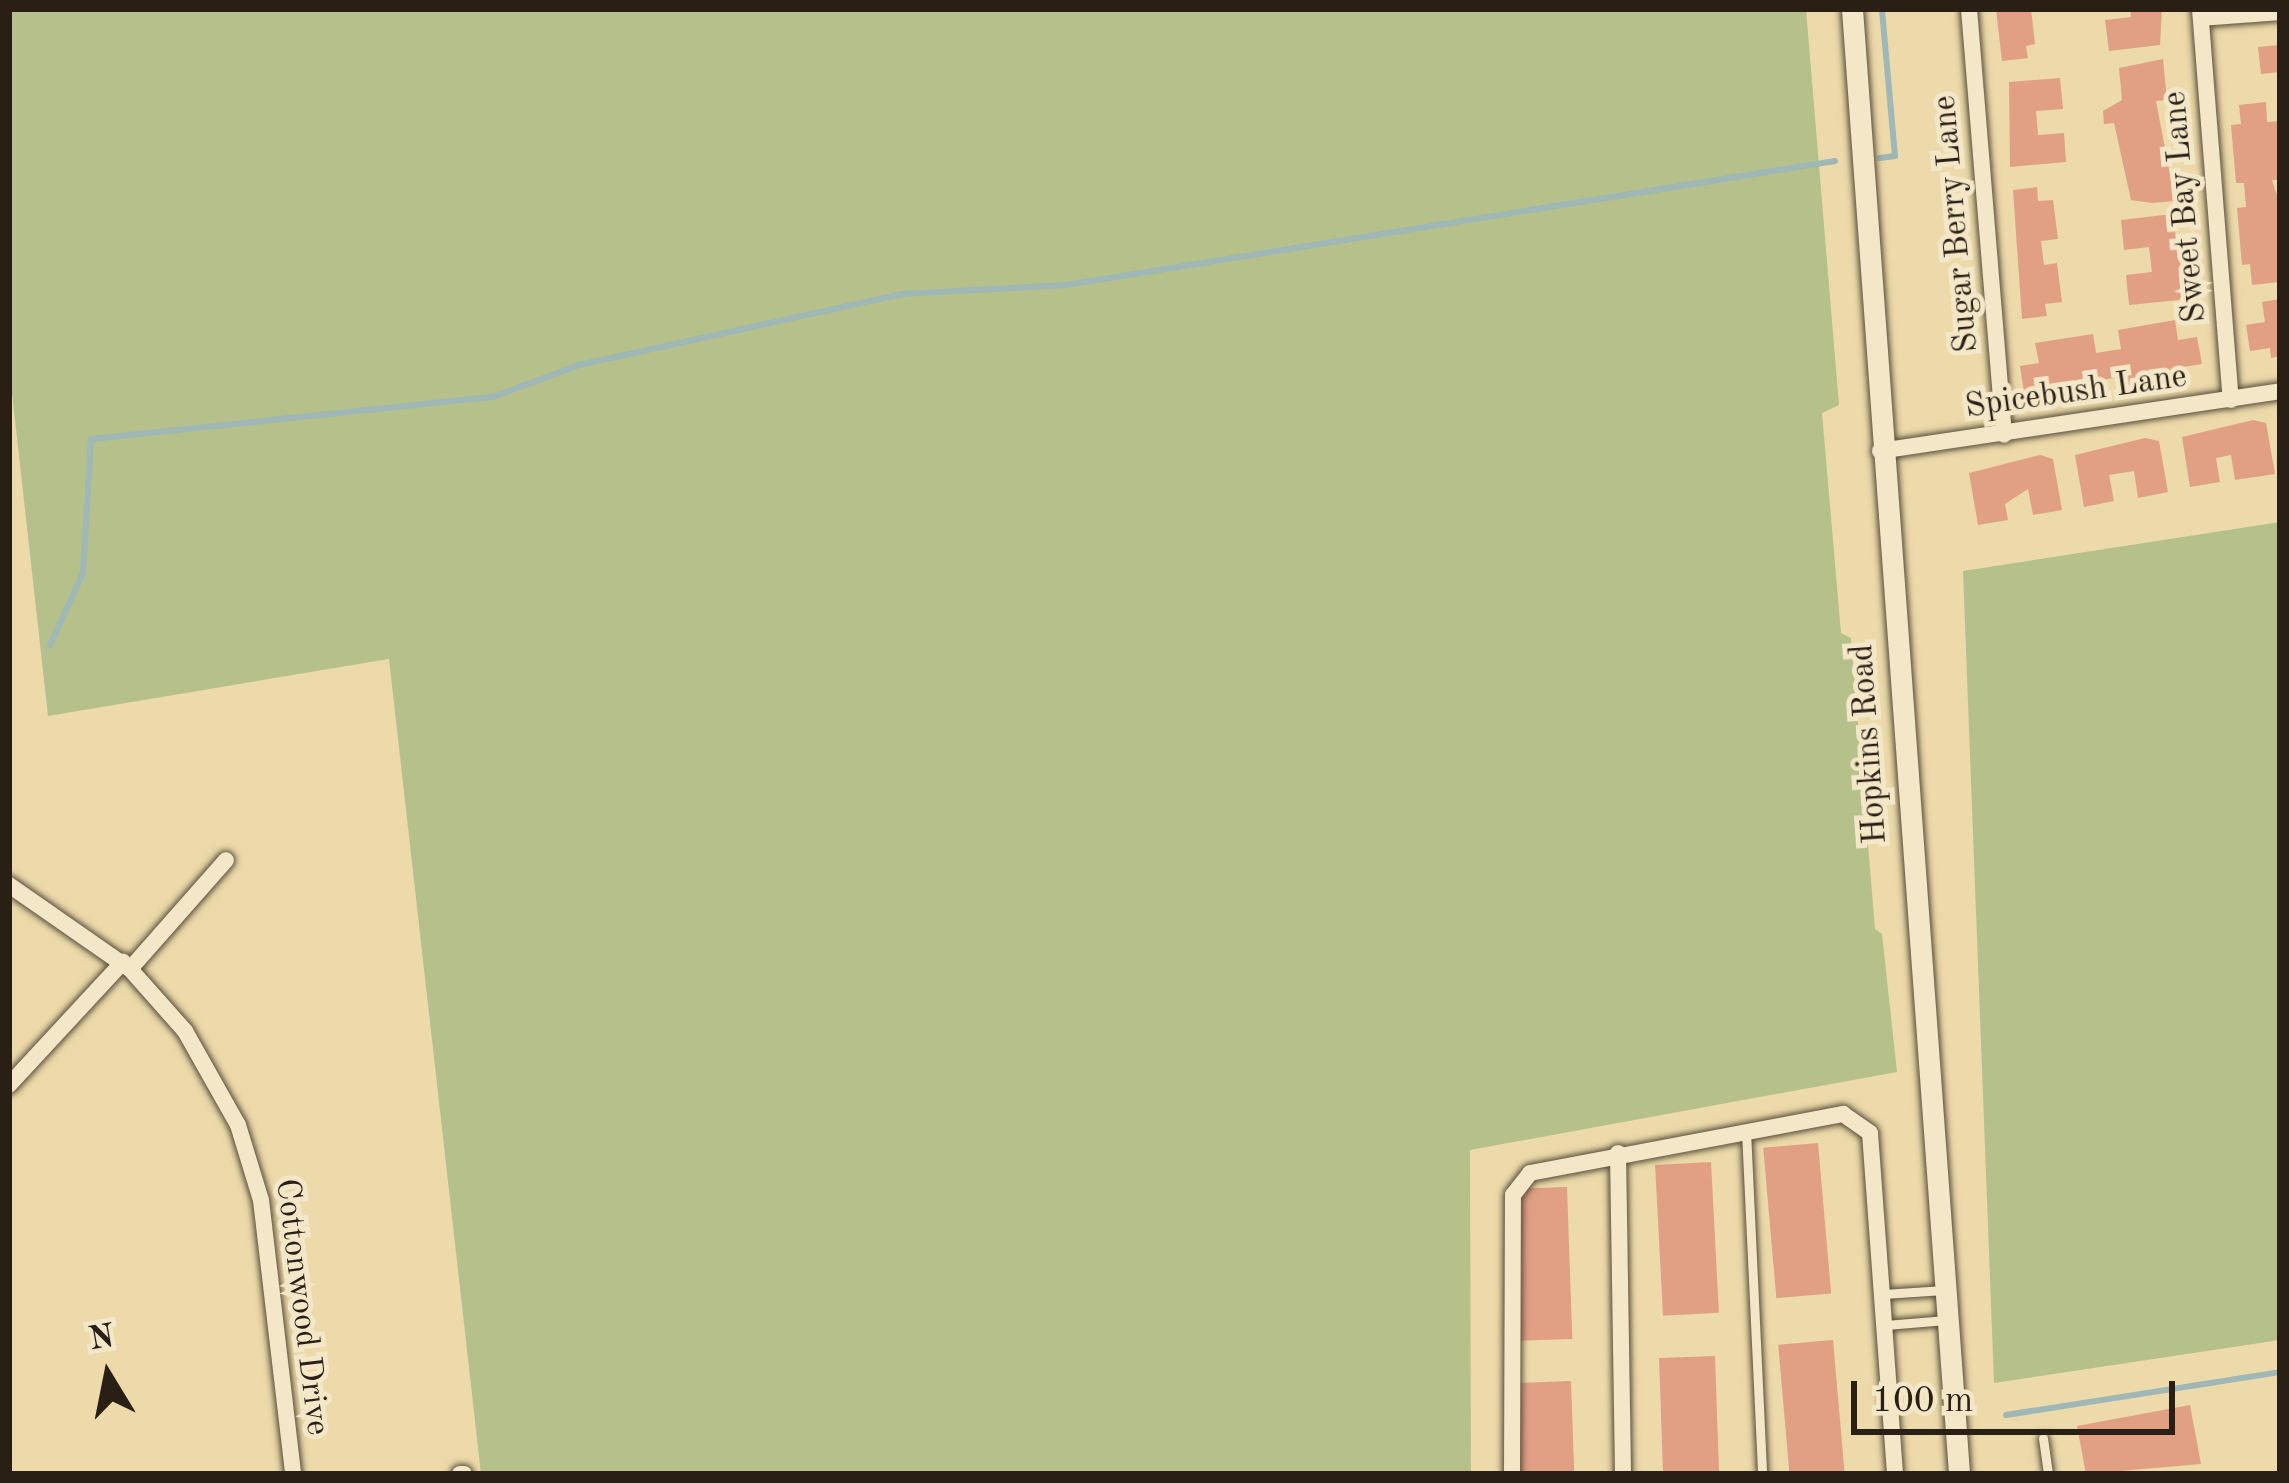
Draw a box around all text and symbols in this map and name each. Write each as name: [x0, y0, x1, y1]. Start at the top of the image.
street label: Sweet Bay Lane: [2156, 90, 2216, 324]
street label: Sugar Berry Lane: [1926, 94, 1988, 354]
street label: Spicebush Lane: [1963, 358, 2189, 428]
street label: Hopkins Road: [1843, 643, 1897, 845]
street label: Cottonwood Drive: [266, 1176, 336, 1438]
north arrow: [48, 1315, 168, 1435]
text: N: [86, 1321, 117, 1357]
scale bar: [1857, 1357, 2181, 1431]
text: 100 m: [1872, 1384, 1973, 1420]

